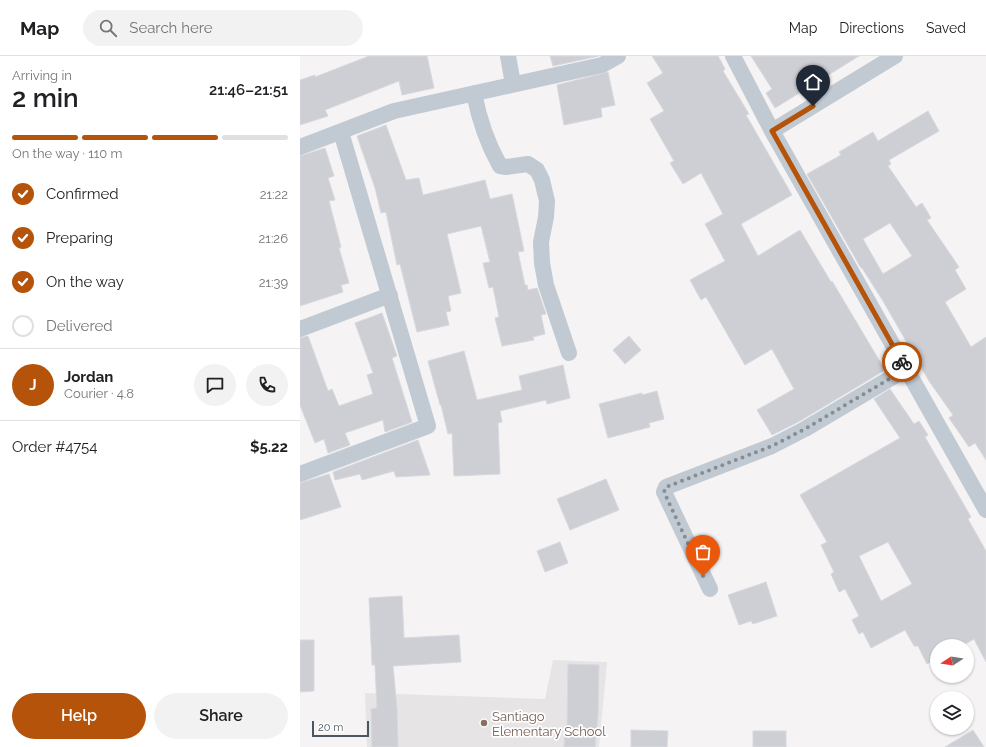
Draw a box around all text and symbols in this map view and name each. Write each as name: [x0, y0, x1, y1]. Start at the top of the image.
search box: [83, 10, 363, 46]
text: Map: [20, 17, 59, 39]
icon: search: [97, 17, 119, 39]
text: Search here: [129, 19, 213, 37]
text: Map: [789, 20, 817, 36]
text: Directions: [839, 20, 904, 36]
text: Saved: [926, 20, 966, 36]
pin: [796, 65, 830, 106]
text: Arriving in: [12, 68, 72, 83]
icon: home: [802, 71, 824, 93]
text: 21:46–21:51: [209, 81, 288, 99]
text: 2 min: [12, 83, 79, 113]
text: On the way · 110 m: [12, 146, 123, 161]
icon: check: [12, 183, 34, 205]
text: Confirmed: [46, 185, 119, 203]
text: 21:22: [260, 187, 288, 202]
icon: check: [12, 227, 34, 249]
text: Preparing: [46, 229, 113, 247]
text: 21:26: [259, 231, 288, 246]
icon: check: [12, 271, 34, 293]
text: On the way: [46, 273, 124, 291]
text: 21:39: [259, 275, 288, 290]
text: Delivered: [46, 317, 113, 335]
courier: [882, 342, 922, 382]
icon: bike: [891, 351, 913, 373]
button: chat: [194, 364, 236, 406]
button: phone: [246, 364, 288, 406]
text: Jordan: [64, 368, 113, 386]
text: J: [29, 376, 37, 394]
text: Courier · 4.8: [64, 386, 134, 401]
text: Order #4754: [12, 438, 97, 456]
text: $5.22: [250, 438, 288, 456]
pin: [686, 535, 720, 576]
icon: bag: [692, 541, 714, 563]
north arrow: [930, 639, 974, 683]
map controls: [930, 639, 974, 735]
button: layers: [930, 691, 974, 735]
button: Help: [12, 693, 146, 739]
button: Share: [154, 693, 288, 739]
place label: Santiago Elementary School: [492, 709, 606, 739]
marker: Santiago Elementary School: [479, 718, 489, 728]
scale bar: [312, 719, 369, 738]
text: 20 m: [318, 721, 343, 734]

